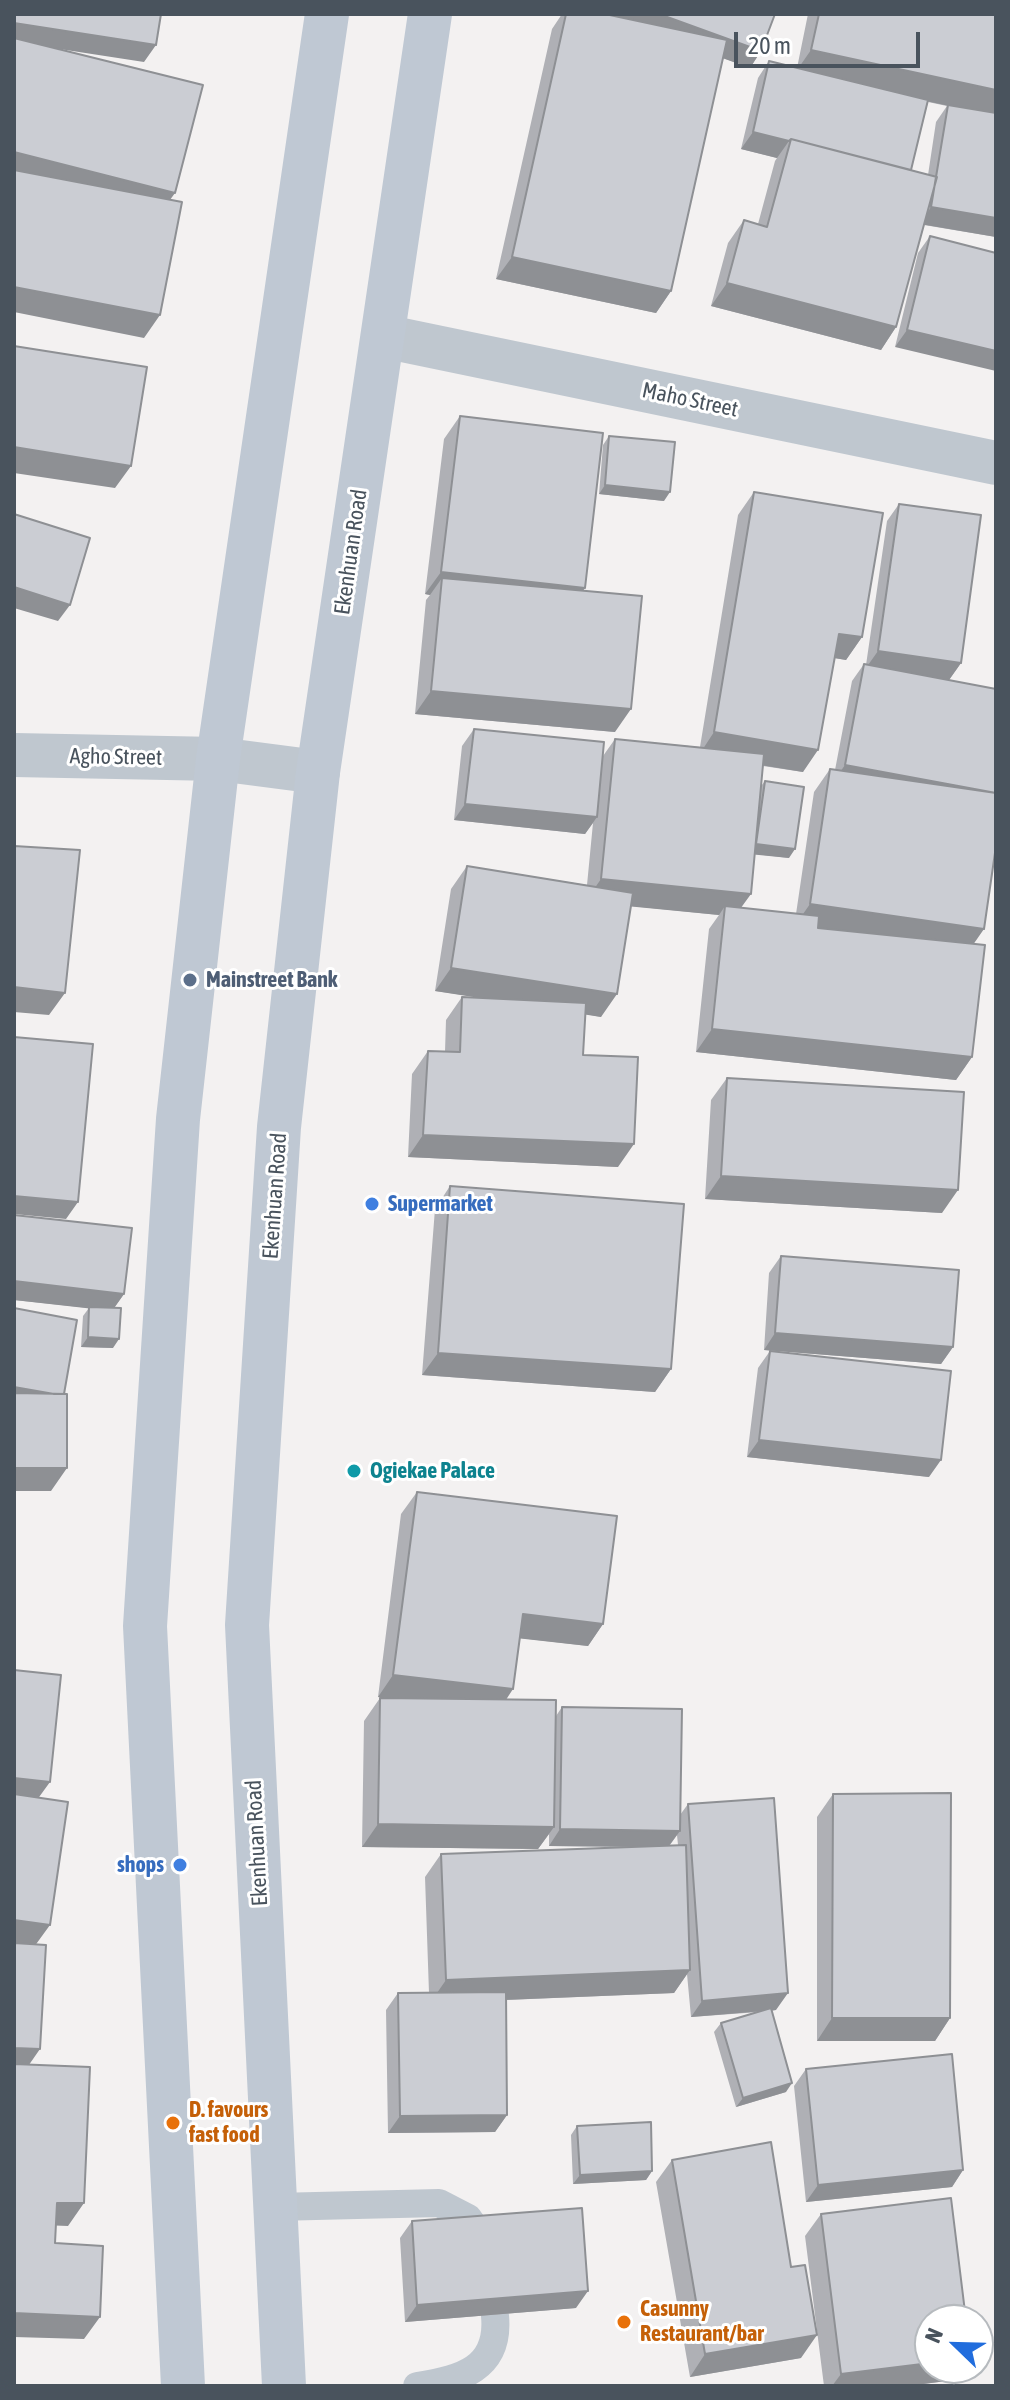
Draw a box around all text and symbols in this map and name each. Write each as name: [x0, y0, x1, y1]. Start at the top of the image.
scale bar: [738, 16, 924, 66]
text: 20 m: [748, 32, 791, 59]
street label: Maho Street: [640, 377, 740, 423]
street label: Ekenhuan Road: [329, 488, 373, 616]
street label: Agho Street: [70, 743, 162, 771]
place label: Mainstreet Bank: [206, 967, 338, 993]
marker: Mainstreet Bank: [181, 971, 199, 989]
street label: Ekenhuan Road: [257, 1132, 293, 1260]
place label: Supermarket: [388, 1191, 493, 1217]
marker: Supermarket: [363, 1195, 381, 1213]
place label: Ogiekae Palace: [370, 1458, 495, 1484]
marker: Ogiekae Palace: [345, 1462, 363, 1480]
street label: Ekenhuan Road: [241, 1779, 273, 1907]
place label: shops: [117, 1852, 164, 1878]
marker: shops: [171, 1856, 189, 1874]
place label: D. favours fast food: [189, 2097, 268, 2148]
marker: D. favours fast food: [164, 2114, 182, 2132]
place label: Casunny Restaurant/bar: [640, 2296, 764, 2348]
north arrow: [914, 2304, 994, 2384]
marker: Casunny Restaurant/bar: [615, 2313, 633, 2331]
text: N: [919, 2324, 948, 2346]

